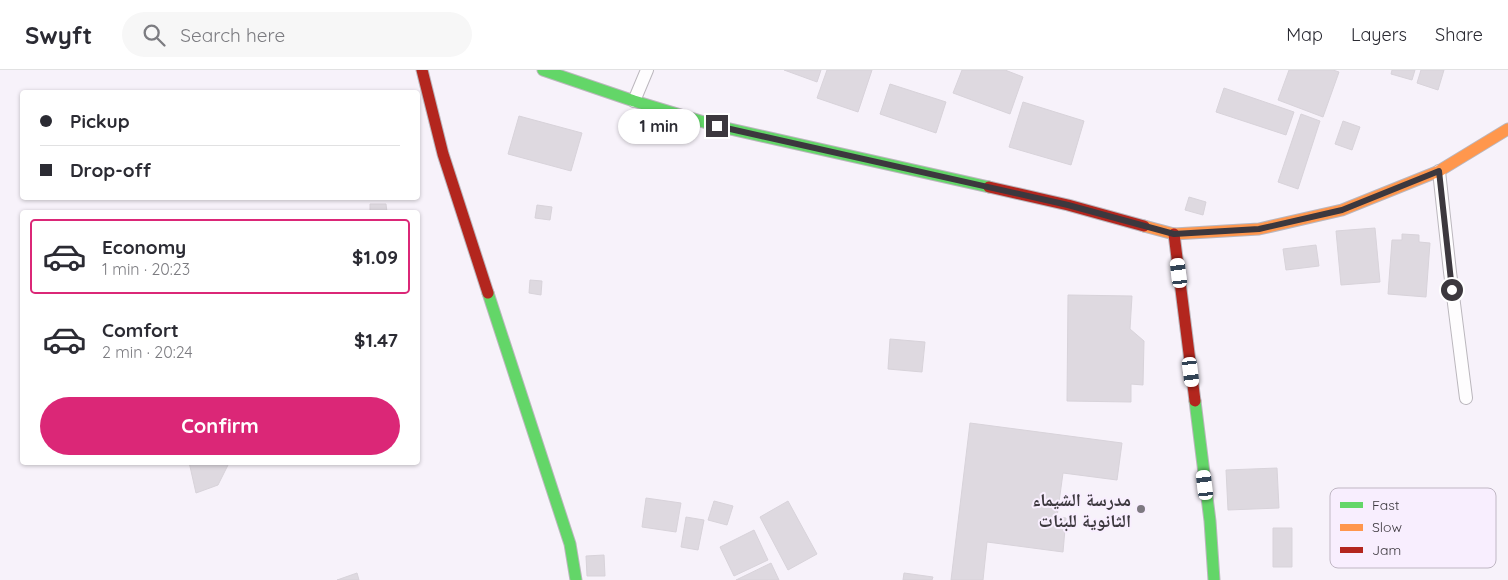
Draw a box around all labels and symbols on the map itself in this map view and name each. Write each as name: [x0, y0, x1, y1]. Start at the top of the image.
callout: 1 min: [617, 108, 700, 144]
route end: [706, 115, 728, 137]
car: [1169, 257, 1188, 289]
route start: [1441, 279, 1463, 301]
car: [1181, 356, 1200, 388]
car: [1195, 469, 1214, 501]
place label: مدرسة الشيماء الثانوية للبنات: [1032, 488, 1131, 532]
legend: [1330, 488, 1496, 568]
text: Fast: [1372, 496, 1400, 514]
marker: مدرسة الشيماء الثانوية للبنات: [1135, 503, 1147, 515]
text: Slow: [1372, 518, 1402, 536]
text: Jam: [1372, 541, 1401, 559]

